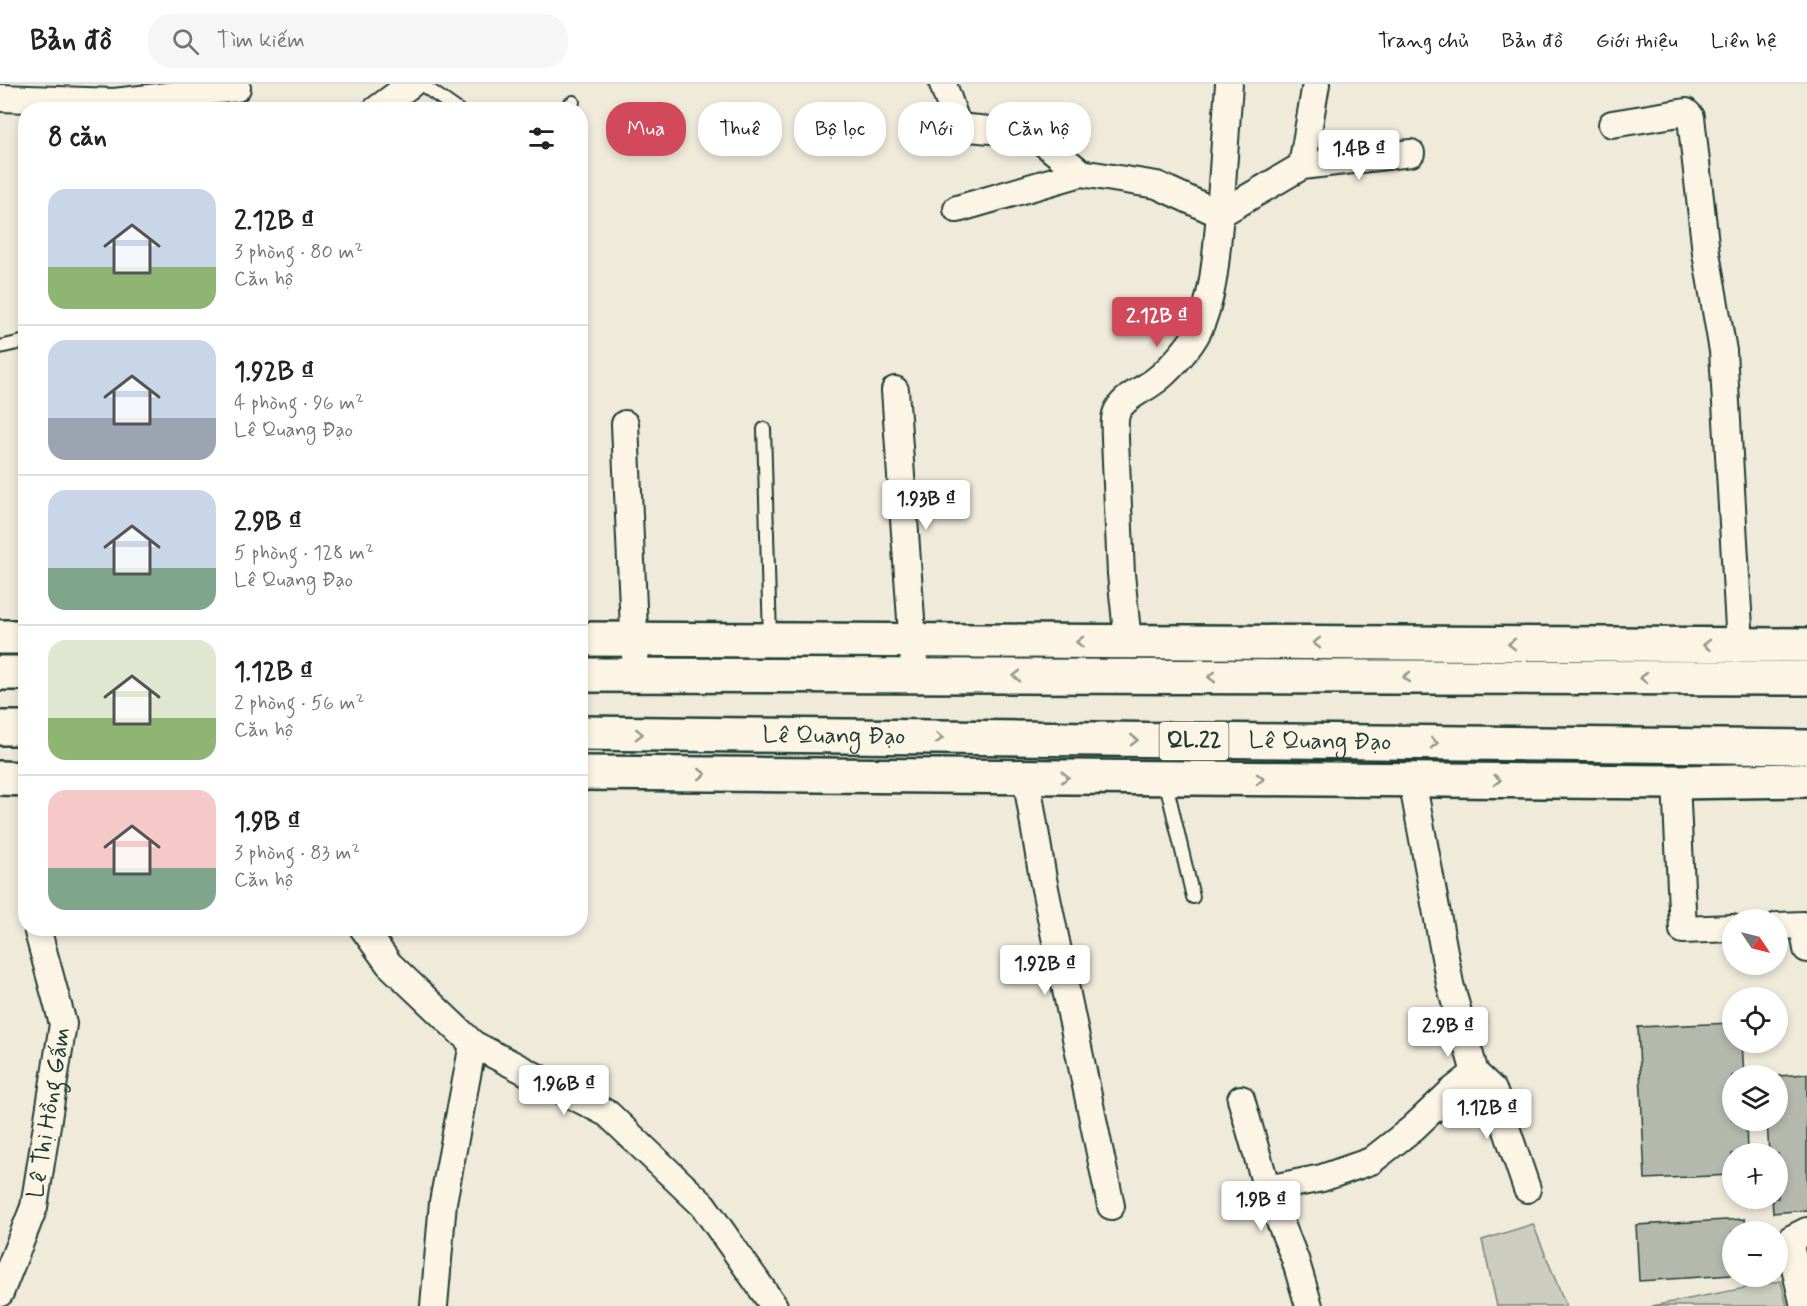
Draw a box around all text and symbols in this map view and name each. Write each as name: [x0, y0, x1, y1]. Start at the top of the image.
search box: [148, 14, 568, 68]
text: Bản đồ: [30, 23, 112, 60]
icon: search: [169, 25, 202, 58]
text: Tìm kiếm: [217, 27, 305, 55]
text: Trang chủ: [1378, 27, 1469, 55]
text: Bản đồ: [1502, 27, 1563, 55]
text: Giới thiệu: [1596, 27, 1678, 55]
text: Liên hệ: [1711, 27, 1777, 55]
chip: Mua: [606, 102, 686, 156]
chip: Thuê: [698, 102, 782, 156]
chip: Bộ lọc: [794, 102, 886, 156]
chip: Mới: [898, 102, 974, 156]
chip: Căn hộ: [986, 102, 1091, 156]
text: 8 căn: [48, 121, 107, 155]
icon: filters: [525, 122, 558, 155]
pin: 1.4B ₫: [1310, 130, 1408, 181]
text: 1.4B ₫: [1332, 136, 1386, 163]
text: 2.12B ₫: [234, 205, 314, 239]
icon: home: [96, 213, 168, 285]
text: 3 phòng · 80 m²: [234, 239, 363, 266]
text: Căn hộ: [234, 266, 294, 293]
pin: 2.12B ₫: [1102, 297, 1212, 348]
text: 2.12B ₫: [1126, 303, 1188, 330]
text: 1.92B ₫: [234, 356, 314, 390]
icon: home: [96, 364, 168, 436]
text: 4 phòng · 96 m²: [234, 390, 364, 417]
text: Lê Quang Đạo: [234, 417, 353, 444]
pin: 1.93B ₫: [871, 480, 981, 531]
text: 1.93B ₫: [896, 486, 956, 513]
text: 2.9B ₫: [234, 506, 302, 540]
icon: home: [96, 514, 168, 586]
text: 5 phòng · 128 m²: [234, 540, 374, 567]
text: Lê Quang Đạo: [234, 567, 353, 594]
one-way arrow: [1075, 636, 1084, 648]
one-way arrow: [1312, 637, 1321, 649]
one-way arrow: [1507, 638, 1516, 650]
one-way arrow: [1702, 639, 1711, 651]
text: 1.12B ₫: [234, 656, 313, 690]
icon: home: [96, 664, 168, 736]
one-way arrow: [1012, 670, 1021, 682]
one-way arrow: [1207, 671, 1216, 683]
one-way arrow: [1402, 671, 1411, 683]
one-way arrow: [1639, 672, 1648, 684]
text: 2 phòng · 56 m²: [234, 690, 364, 717]
text: Căn hộ: [234, 717, 294, 744]
street label: Lê Quang Đạo: [762, 720, 906, 754]
road number: QL.22: [1160, 722, 1228, 760]
street label: Lê Quang Đạo: [1248, 725, 1392, 759]
one-way arrow: [634, 728, 643, 740]
one-way arrow: [934, 731, 943, 744]
one-way arrow: [1129, 734, 1138, 746]
one-way arrow: [1429, 737, 1438, 750]
one-way arrow: [697, 768, 706, 780]
one-way arrow: [1060, 771, 1069, 783]
one-way arrow: [1255, 773, 1264, 785]
one-way arrow: [1492, 774, 1501, 787]
text: 1.9B ₫: [234, 806, 301, 840]
icon: home: [96, 814, 168, 886]
text: 3 phòng · 83 m²: [234, 840, 360, 867]
text: Căn hộ: [234, 867, 294, 894]
north arrow: [1722, 909, 1788, 975]
map controls: [1722, 909, 1788, 1287]
pin: 1.92B ₫: [990, 945, 1100, 996]
text: 1.92B ₫: [1014, 951, 1076, 978]
button: locate: [1722, 987, 1788, 1053]
pin: 2.9B ₫: [1399, 1007, 1497, 1058]
text: 2.9B ₫: [1422, 1013, 1474, 1040]
street label: Lê Thị Hồng Gấm: [20, 1025, 78, 1200]
pin: 1.96B ₫: [509, 1065, 619, 1116]
button: layers: [1722, 1065, 1788, 1131]
text: 1.96B ₫: [533, 1071, 595, 1098]
pin: 1.12B ₫: [1432, 1089, 1542, 1140]
text: 1.12B ₫: [1457, 1095, 1517, 1122]
button: +: [1722, 1143, 1788, 1209]
pin: 1.9B ₫: [1212, 1181, 1310, 1232]
text: 1.9B ₫: [1235, 1187, 1287, 1214]
button: −: [1722, 1221, 1788, 1287]

